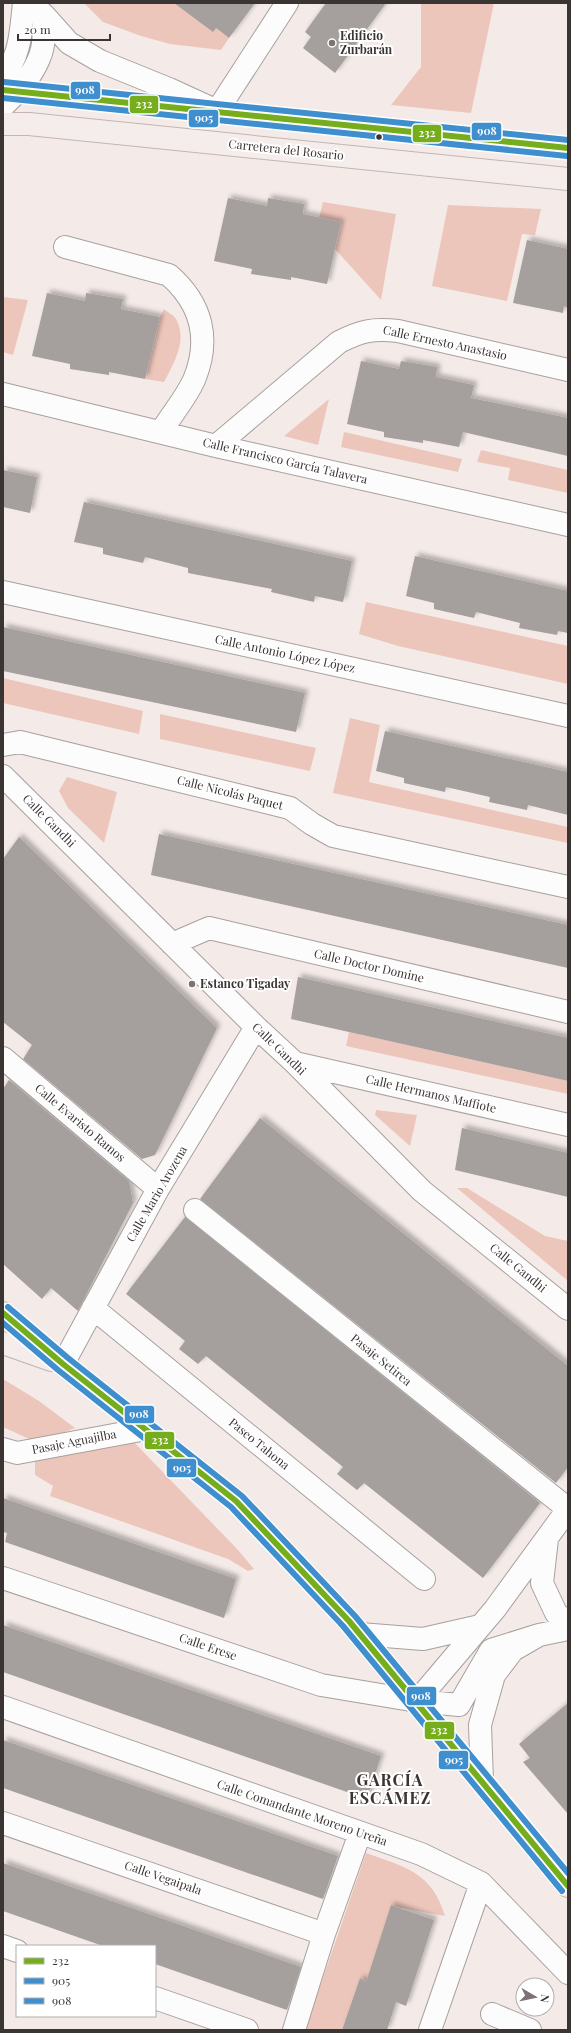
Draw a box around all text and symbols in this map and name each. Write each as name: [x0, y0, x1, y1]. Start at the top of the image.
scale bar: [18, 16, 110, 42]
text: 20 m: [24, 21, 51, 37]
place label: Edificio Zurbarán: [340, 27, 393, 57]
marker: Edificio Zurbarán: [327, 38, 337, 48]
line badge: 908: [70, 81, 101, 100]
text: 908: [75, 82, 95, 97]
line badge: 232: [129, 95, 159, 114]
text: 232: [136, 96, 153, 111]
line badge: 905: [188, 109, 219, 128]
text: 905: [195, 110, 213, 125]
line badge: 908: [471, 122, 502, 141]
text: 908: [477, 123, 497, 138]
line badge: 232: [412, 124, 442, 143]
text: 232: [419, 125, 436, 140]
unlabelled marker: [374, 132, 384, 142]
street label: Carretera del Rosario: [228, 135, 345, 163]
street label: Calle Ernesto Anastasio: [382, 321, 509, 363]
street label: Calle Francisco García Talavera: [201, 433, 369, 487]
street label: Calle Antonio López López: [214, 630, 357, 676]
street label: Calle Nicolás Paquet: [175, 771, 286, 813]
street label: Calle Gandhi: [20, 790, 80, 851]
street label: Calle Doctor Domine: [313, 945, 426, 985]
place label: Estanco Tigaday: [200, 975, 291, 991]
marker: Estanco Tigaday: [187, 979, 197, 989]
street label: Calle Gandhi: [249, 1019, 310, 1078]
street label: Calle Hermanos Maffiote: [364, 1070, 498, 1116]
street label: Calle Evaristo Ramos: [32, 1080, 129, 1165]
street label: Calle Mario Arozena: [122, 1142, 190, 1245]
street label: Calle Gandhi: [487, 1239, 551, 1295]
street label: Pasaje Setirea: [348, 1330, 415, 1389]
line badge: 908: [124, 1405, 155, 1424]
text: 908: [129, 1406, 149, 1421]
street label: Paseo Tahona: [226, 1414, 293, 1473]
street label: Pasaje Aguajilba: [30, 1425, 117, 1457]
line badge: 232: [144, 1431, 175, 1450]
text: 232: [152, 1432, 169, 1447]
line badge: 905: [166, 1458, 197, 1478]
text: 905: [173, 1460, 191, 1475]
street label: Calle Erese: [177, 1629, 239, 1663]
line badge: 908: [406, 1686, 437, 1706]
text: 908: [411, 1688, 431, 1703]
line badge: 232: [424, 1721, 455, 1740]
text: 232: [431, 1722, 448, 1737]
line badge: 905: [438, 1750, 469, 1770]
text: 905: [445, 1752, 463, 1767]
district label: GARCÍA ESCÁMEZ: [349, 1769, 431, 1808]
street label: Calle Comandante Moreno Ureña: [215, 1775, 390, 1849]
street label: Calle Vegaipala: [123, 1856, 204, 1898]
legend: [16, 1945, 156, 2017]
text: 232: [52, 1952, 69, 1968]
text: 905: [52, 1972, 70, 1988]
north arrow: [515, 1977, 555, 2017]
text: 908: [52, 1992, 72, 2008]
text: N: [537, 1994, 553, 2004]

